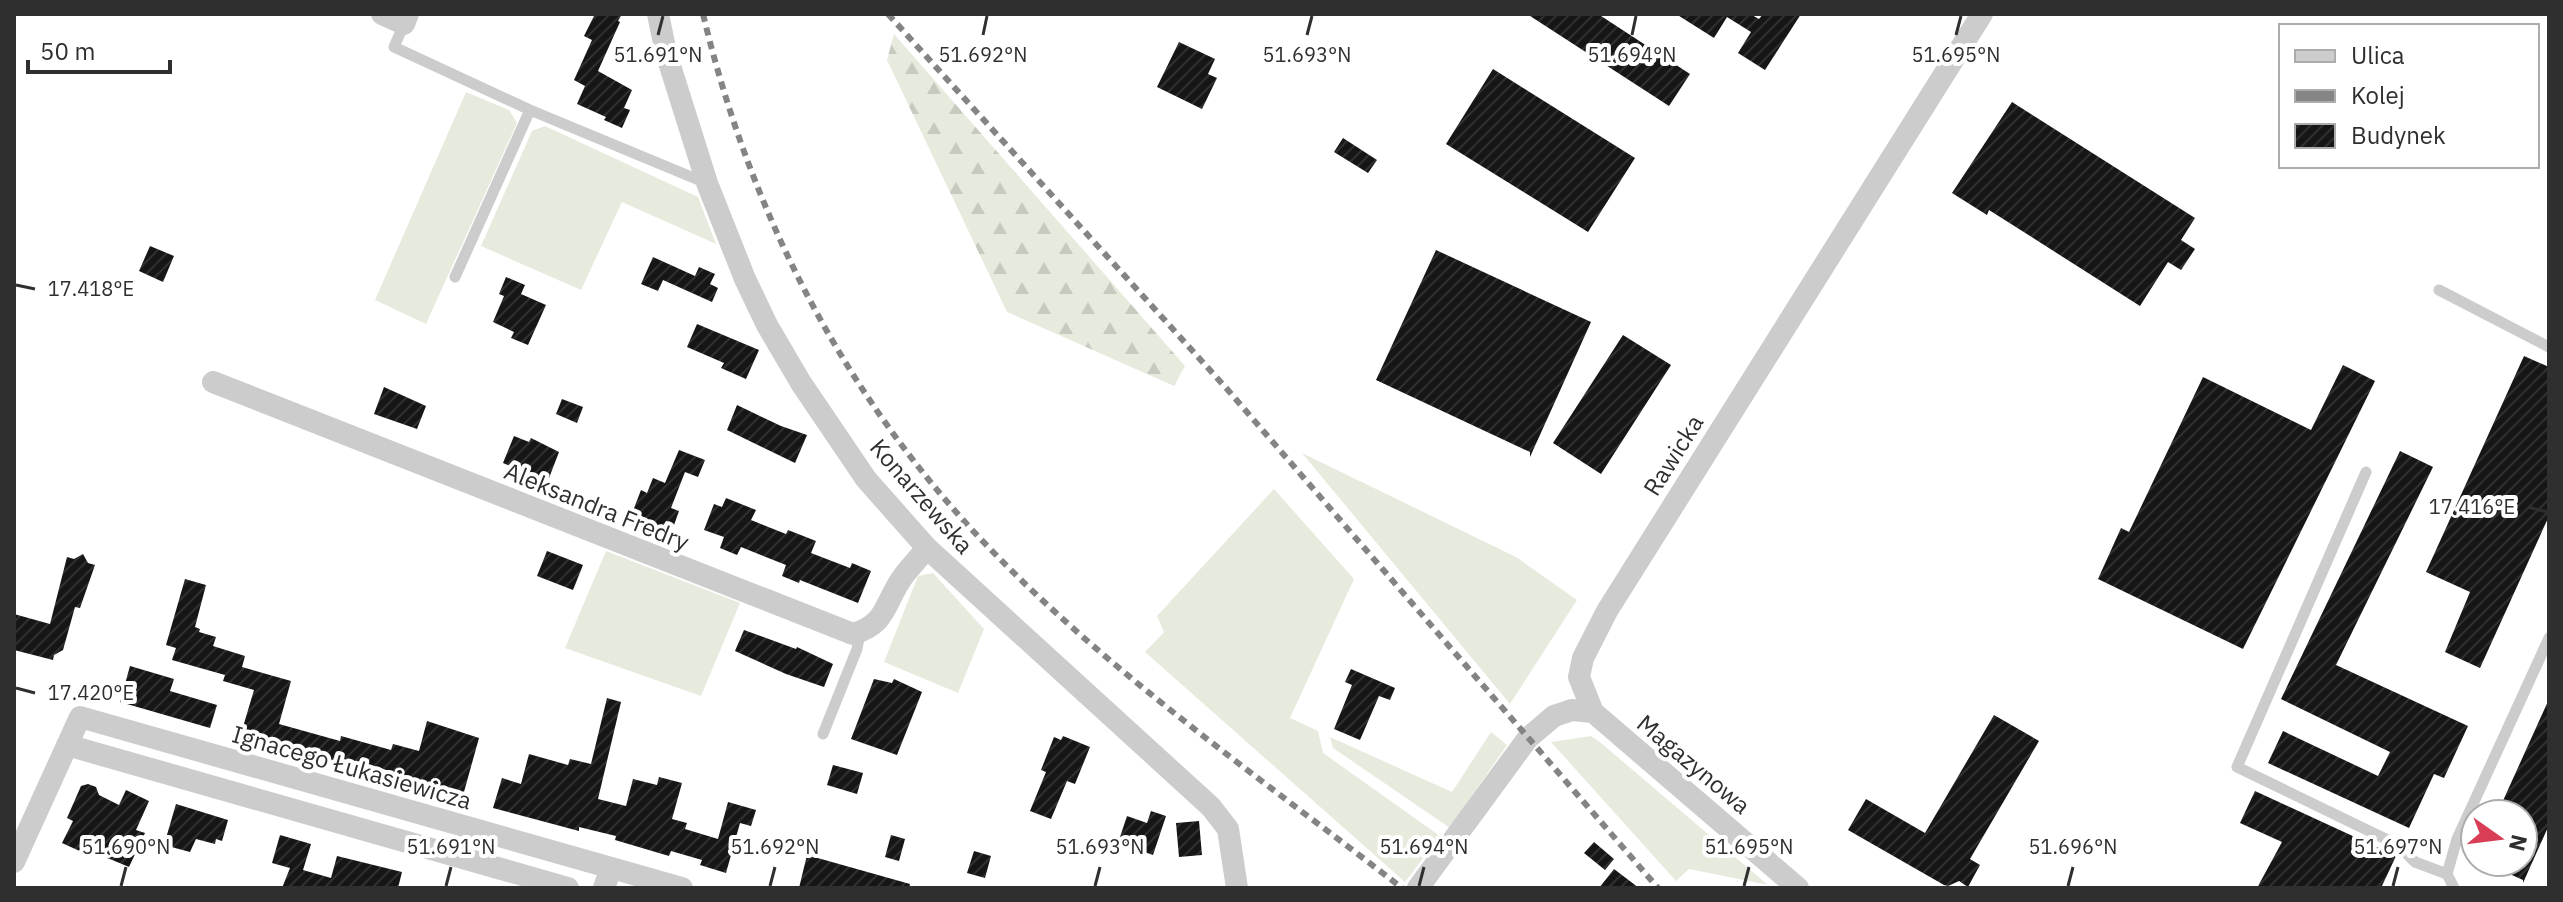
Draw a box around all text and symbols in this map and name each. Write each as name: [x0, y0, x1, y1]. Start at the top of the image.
scale bar: [28, 24, 170, 74]
legend: [2279, 24, 2539, 168]
text: 50 m: [40, 35, 95, 67]
text: Ulica: [2351, 39, 2405, 71]
text: 51.691°N: [614, 41, 702, 68]
text: 51.692°N: [939, 41, 1027, 68]
text: 51.693°N: [1263, 41, 1351, 68]
text: 51.694°N: [1588, 41, 1676, 68]
text: 51.695°N: [1912, 41, 2000, 68]
text: Kolej: [2351, 79, 2405, 111]
text: Budynek: [2351, 119, 2446, 151]
text: 17.418°E: [48, 275, 134, 302]
street label: Rawicka: [1636, 408, 1710, 502]
street label: Konarzewska: [863, 432, 981, 560]
street label: Aleksandra Fredry: [500, 454, 694, 558]
text: 17.416°E: [2429, 493, 2515, 520]
text: 17.420°E: [48, 679, 134, 706]
street label: Magazynowa: [1631, 707, 1758, 821]
street label: Ignacego Łukasiewicza: [229, 717, 476, 817]
north arrow: [2459, 798, 2539, 878]
text: N: [2503, 832, 2535, 854]
text: 51.690°N: [82, 833, 170, 860]
text: 51.691°N: [407, 833, 495, 860]
text: 51.692°N: [731, 833, 819, 860]
text: 51.693°N: [1056, 833, 1144, 860]
text: 51.694°N: [1380, 833, 1468, 860]
text: 51.695°N: [1705, 833, 1793, 860]
text: 51.696°N: [2029, 833, 2117, 860]
text: 51.697°N: [2354, 833, 2442, 860]

